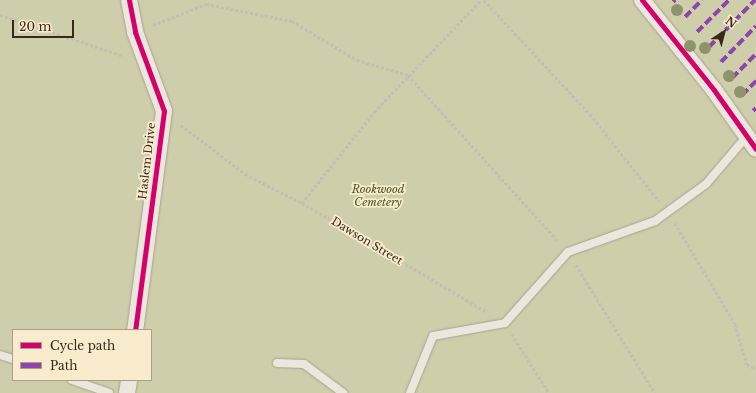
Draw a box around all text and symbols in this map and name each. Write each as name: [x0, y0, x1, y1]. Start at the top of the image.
scale bar: [14, 12, 76, 38]
north arrow: [704, 12, 744, 52]
text: N: [723, 14, 739, 31]
text: 20 m: [19, 19, 51, 34]
street label: Haslem Drive: [136, 122, 158, 200]
park label: Rookwood Cemetery: [352, 183, 404, 209]
street label: Dawson Street: [329, 215, 405, 267]
legend: [12, 329, 152, 381]
text: Cycle path: [50, 338, 115, 353]
text: Path: [50, 358, 78, 373]

